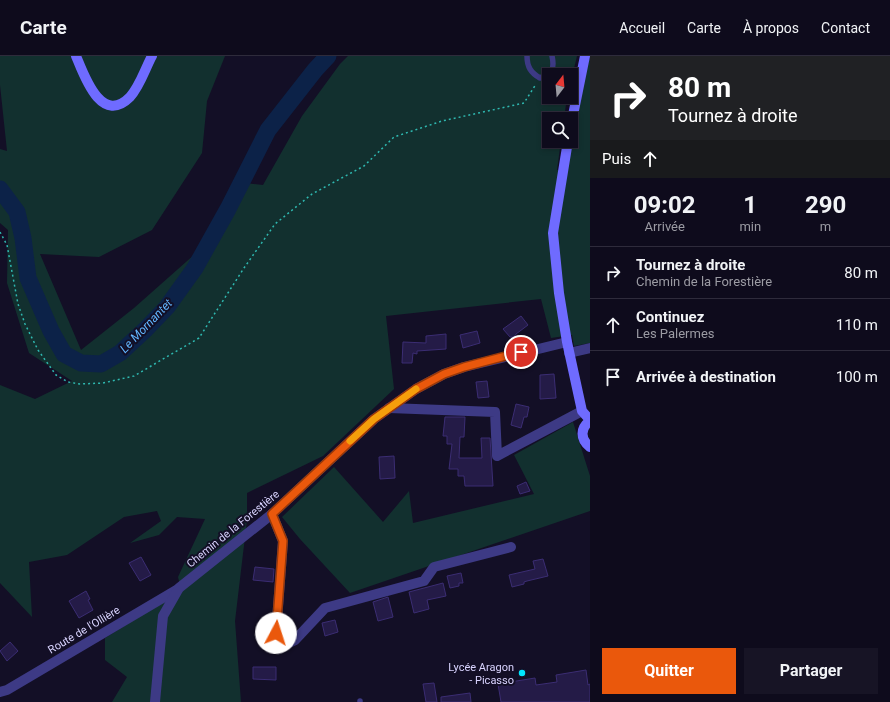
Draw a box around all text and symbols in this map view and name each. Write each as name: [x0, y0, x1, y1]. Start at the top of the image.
text: Carte: [20, 16, 67, 39]
text: Accueil: [619, 20, 665, 36]
text: Carte: [687, 20, 721, 36]
text: À propos: [743, 20, 799, 36]
text: Contact: [821, 20, 870, 36]
north arrow: [542, 68, 578, 104]
map controls: [542, 68, 578, 148]
text: 80 m: [668, 71, 731, 104]
icon: right: [602, 72, 654, 124]
text: Tournez à droite: [668, 105, 797, 126]
button: search: [542, 112, 578, 148]
icon: ahead: [639, 148, 661, 170]
text: Puis: [602, 150, 631, 168]
text: 09:02: [634, 191, 696, 219]
text: 1: [743, 191, 757, 219]
text: 290: [805, 191, 846, 219]
text: Arrivée: [644, 219, 685, 234]
text: min: [739, 219, 761, 234]
text: m: [820, 219, 831, 234]
text: Tournez à droite: [636, 256, 745, 274]
icon: right: [602, 262, 624, 284]
text: 80 m: [844, 264, 878, 282]
text: Chemin de la Forestière: [636, 274, 772, 289]
water label: Le Mornantet: [117, 296, 175, 356]
text: Continuez: [636, 308, 704, 326]
icon: ahead: [602, 314, 624, 336]
text: 110 m: [836, 316, 878, 334]
text: Les Palermes: [636, 326, 715, 341]
pin: [504, 335, 538, 369]
icon: arrive: [510, 341, 532, 363]
icon: arrive: [602, 366, 624, 388]
text: Arrivée à destination: [636, 368, 776, 386]
text: 100 m: [836, 368, 878, 386]
street label: Chemin de la Forestière: [184, 488, 282, 570]
street label: Route de l'Ollière: [46, 603, 122, 657]
position arrow: [255, 612, 297, 654]
button: Quitter: [602, 648, 736, 694]
button: Partager: [744, 648, 878, 694]
place label: Lycée Aragon - Picasso: [448, 661, 514, 687]
marker: Lycée Aragon - Picasso: [517, 668, 527, 678]

